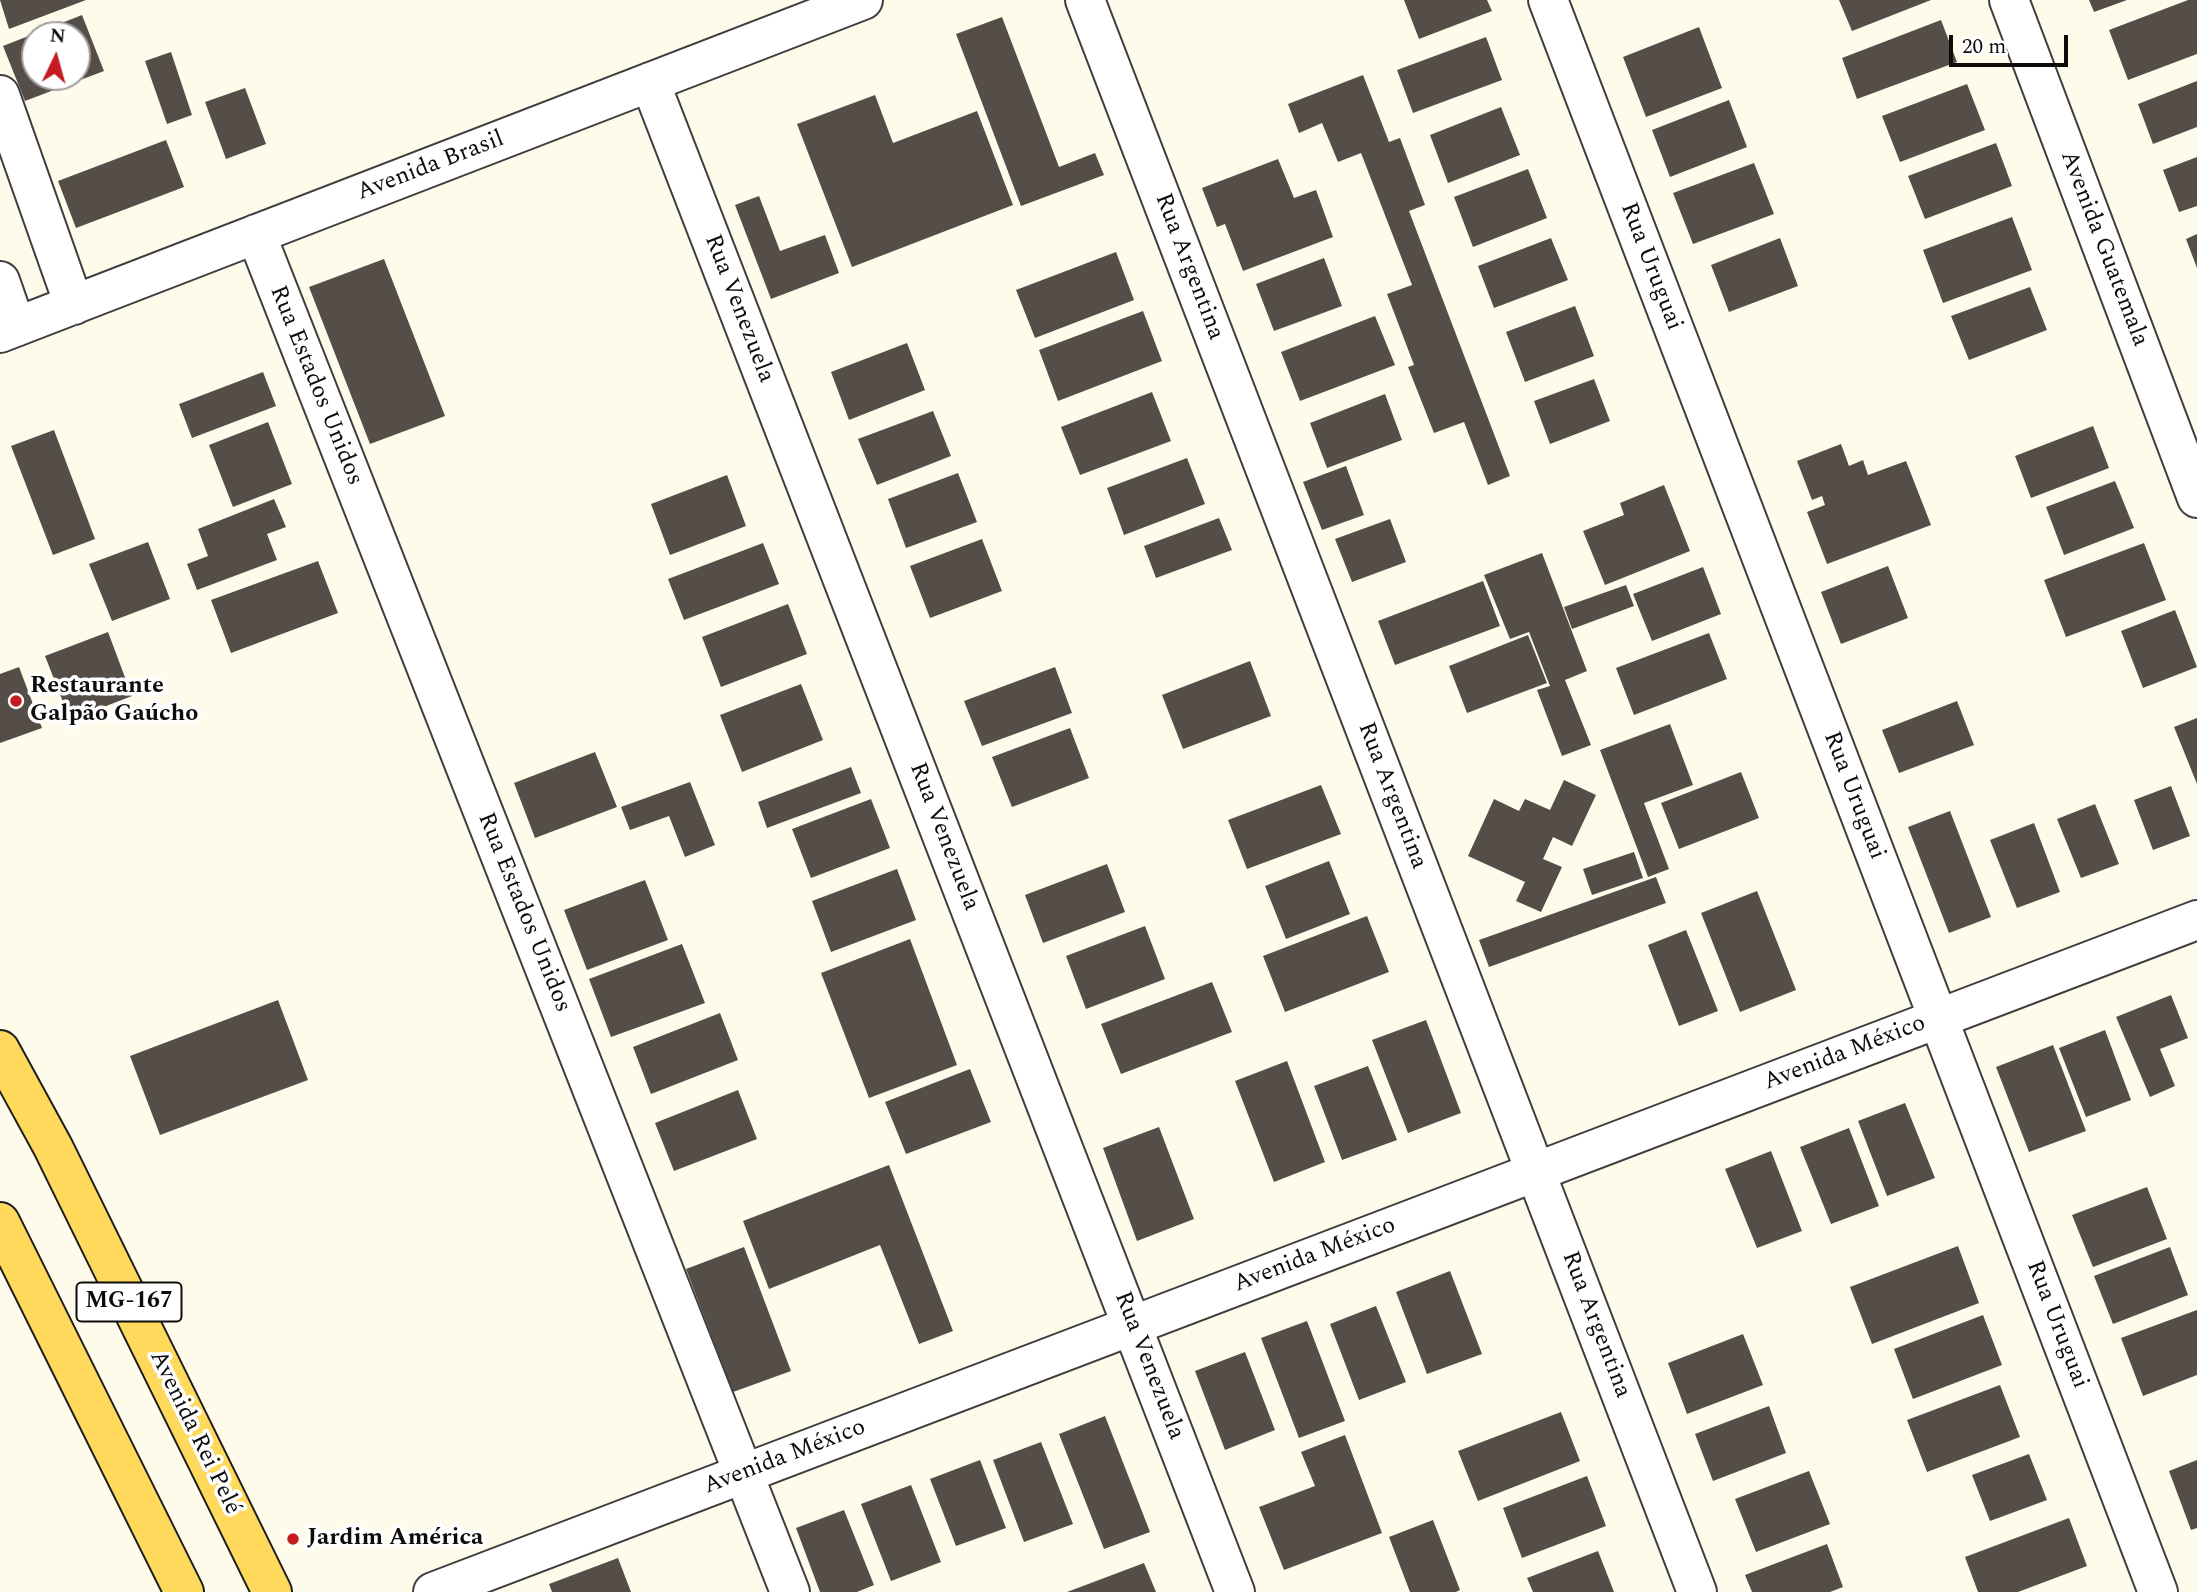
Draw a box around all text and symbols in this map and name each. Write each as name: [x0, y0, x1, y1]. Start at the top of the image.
north arrow: [21, 21, 91, 91]
text: N: [49, 21, 67, 52]
scale bar: [1952, 21, 2071, 65]
text: 20 m: [1962, 31, 2006, 63]
street label: Avenida Brasil: [354, 126, 508, 208]
street label: Avenida Guatemala: [2052, 147, 2154, 351]
street label: Rua Argentina: [1147, 190, 1229, 344]
street label: Rua Uruguai: [1612, 199, 1688, 335]
street label: Rua Venezuela: [697, 231, 779, 387]
street label: Rua Estados Unidos: [262, 282, 368, 490]
place label: Restaurante Galpão Gaúcho: [30, 673, 198, 729]
marker: Restaurante Galpão Gaúcho: [8, 693, 24, 709]
street label: Rua Argentina: [1350, 719, 1432, 873]
street label: Rua Uruguai: [1815, 728, 1891, 864]
street label: Rua Venezuela: [902, 759, 984, 915]
street label: Rua Estados Unidos: [470, 809, 576, 1017]
street label: Avenida México: [1760, 1010, 1930, 1098]
street label: Avenida México: [1230, 1212, 1400, 1300]
street label: Rua Argentina: [1554, 1248, 1636, 1402]
street label: Rua Uruguai: [2018, 1257, 2094, 1393]
road number: MG-167: [76, 1282, 182, 1322]
street label: Rua Venezuela: [1107, 1288, 1189, 1444]
street label: Avenida Rei Pelé: [142, 1346, 246, 1520]
street label: Avenida México: [700, 1414, 870, 1502]
place label: Jardim América: [307, 1525, 483, 1553]
marker: Jardim América: [285, 1531, 301, 1547]

